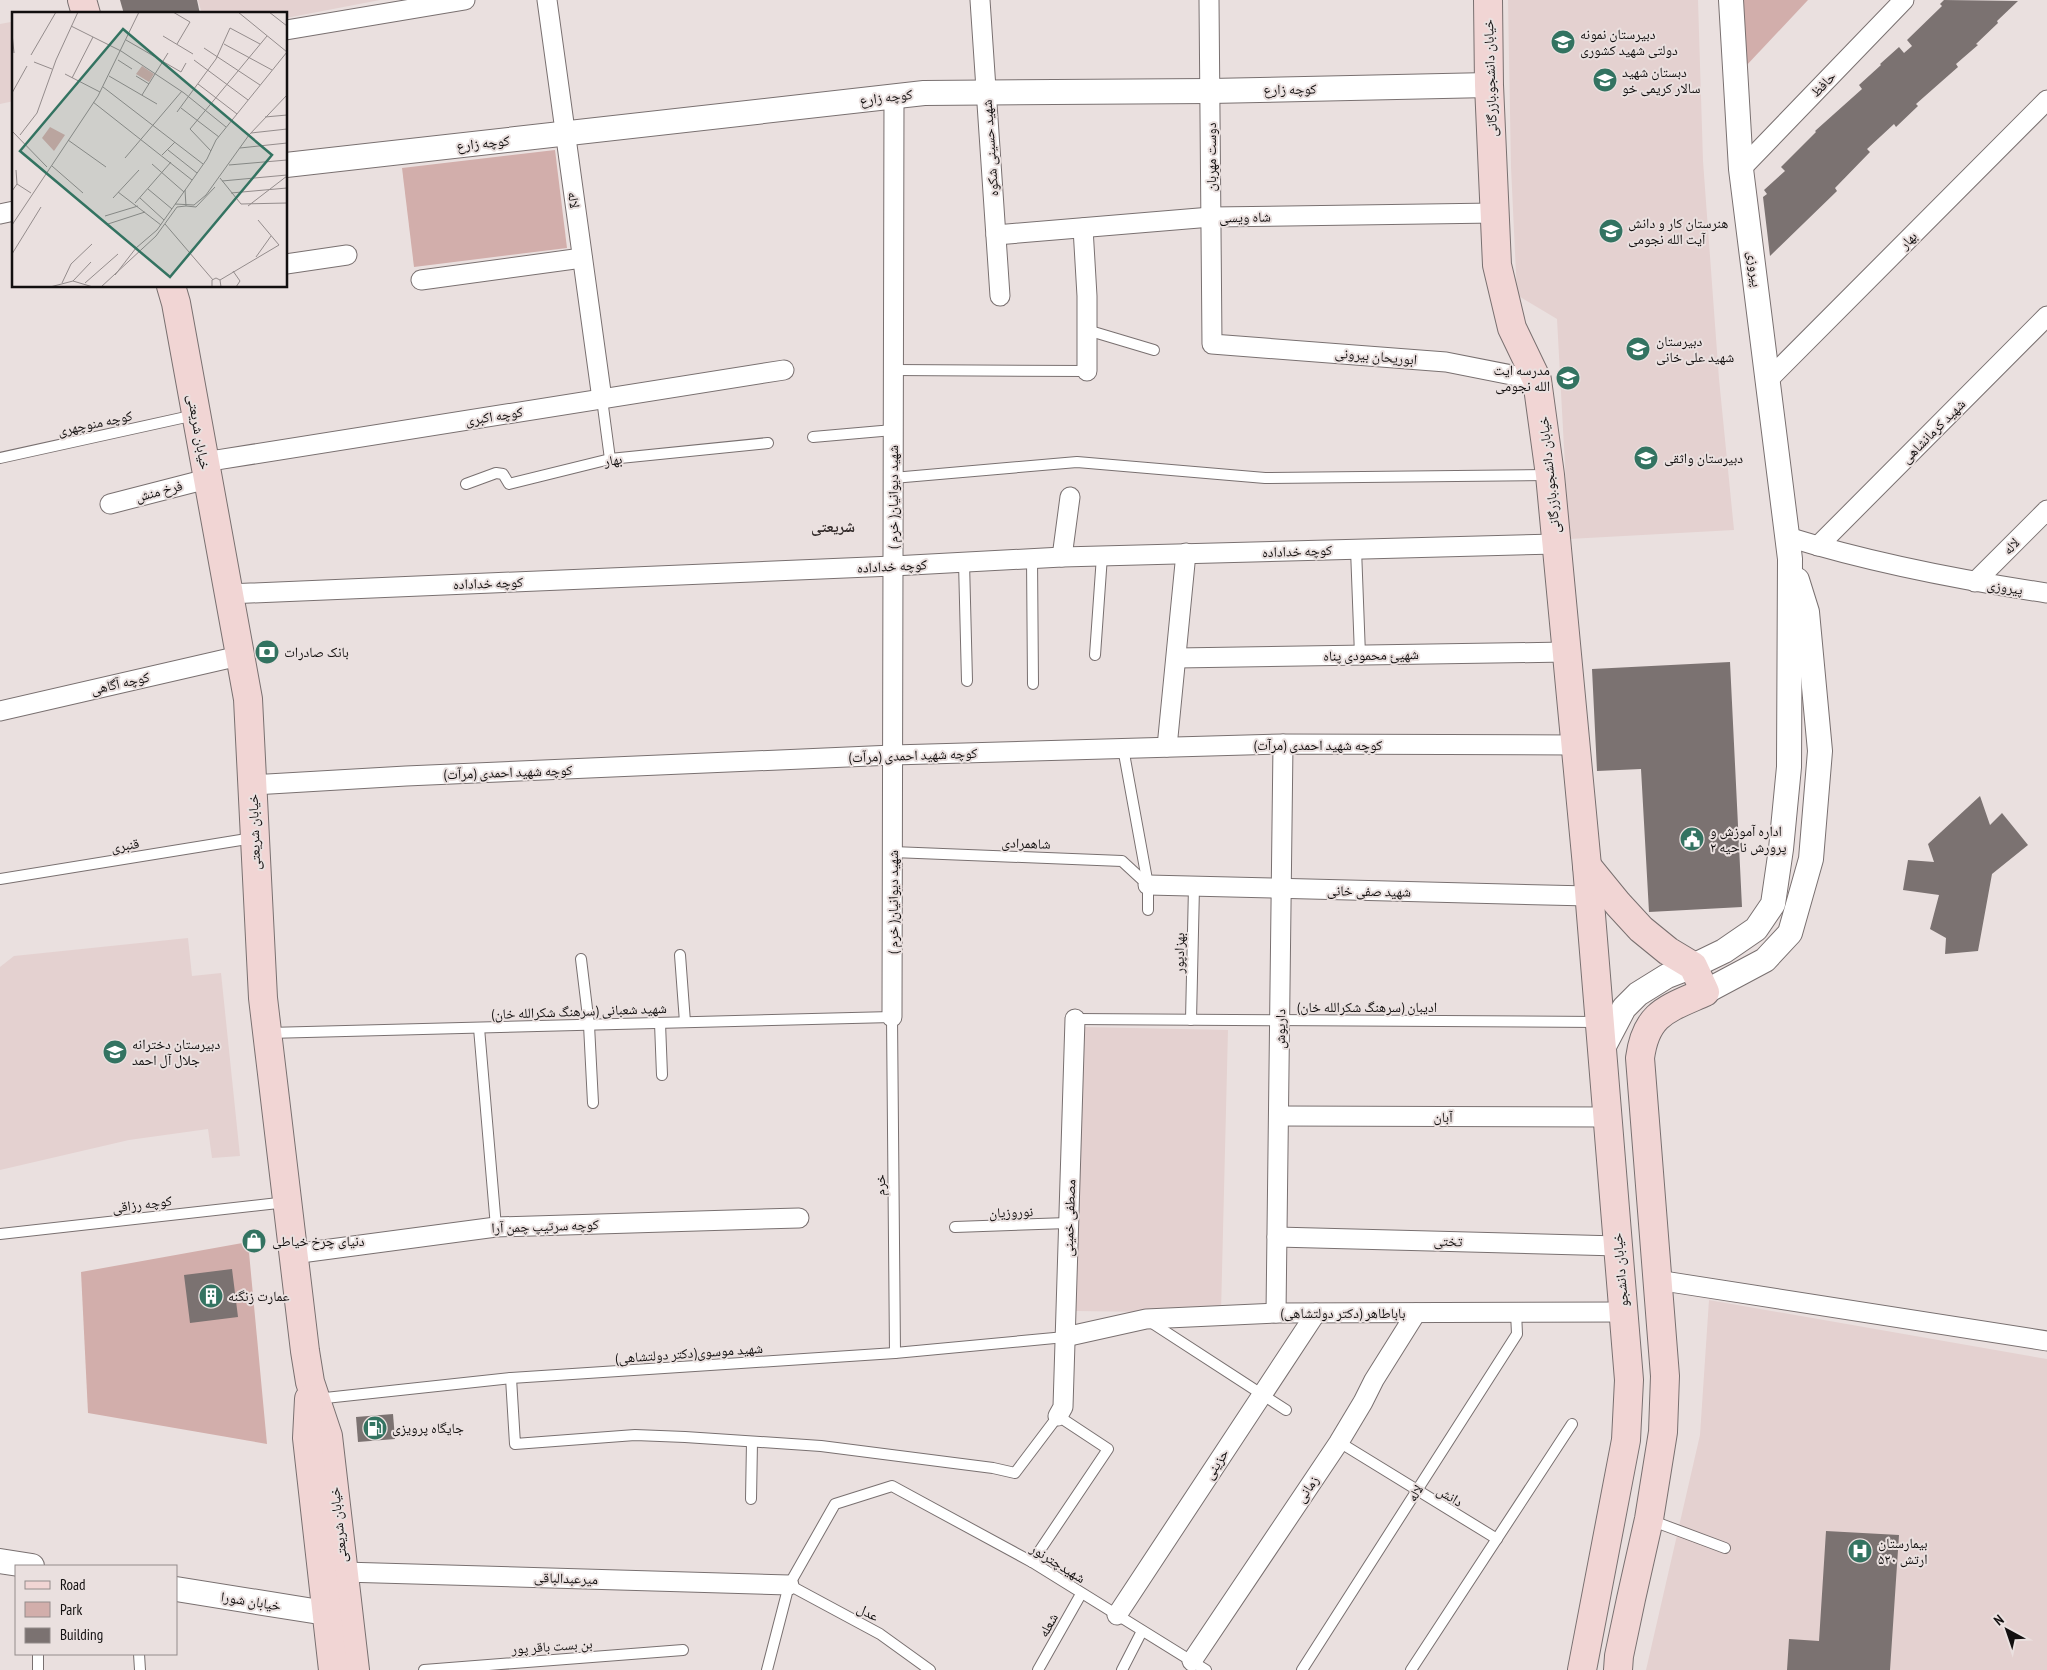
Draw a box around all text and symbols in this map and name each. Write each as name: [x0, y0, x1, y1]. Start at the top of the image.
inset map: [12, 12, 288, 288]
street label: خیابان دانشجو.بازرگانی: [1479, 19, 1501, 137]
place label: دبیرستان نمونه دولتی شهید کشوری: [1580, 25, 1678, 59]
school or university icon: دبیرستان نمونه دولتی شهید کشوری: [1550, 29, 1576, 55]
place label: دبستان شهید سالار کریمی خو: [1622, 63, 1700, 97]
school or university icon: دبستان شهید سالار کریمی خو: [1592, 67, 1618, 93]
street label: حافظ: [1806, 67, 1840, 101]
street label: کوچه زارع: [1263, 80, 1317, 99]
street label: کوچه زارع: [859, 85, 914, 110]
street label: شهید حسینی شکوه: [978, 99, 1002, 197]
street label: دوست مهربان: [1202, 122, 1220, 191]
street label: کوچه زارع: [456, 131, 511, 156]
street label: لاله: [564, 191, 584, 209]
street label: شاه ویسی: [1219, 208, 1271, 226]
place label: هنرستان کار و دانش آیت الله نجومی: [1628, 214, 1728, 248]
school or university icon: هنرستان کار و دانش آیت الله نجومی: [1598, 218, 1624, 244]
street label: بهار: [1895, 227, 1921, 253]
street label: پیروزی: [1744, 250, 1766, 288]
place label: دبیرستان شهید علی خانی: [1656, 332, 1734, 366]
school or university icon: دبیرستان شهید علی خانی: [1625, 336, 1651, 362]
street label: ابوریحان بیرونی: [1334, 343, 1418, 369]
place label: مدرسه ایت الله نجومی: [1493, 361, 1550, 395]
school or university icon: مدرسه ایت الله نجومی: [1555, 365, 1581, 391]
street label: خیابان شریعتی: [184, 393, 214, 471]
street label: شهید کرمانشاهی: [1897, 395, 1969, 467]
street label: کوچه اکبری: [464, 403, 524, 429]
street label: کوچه منوچهری: [56, 406, 134, 440]
street label: خیابان دانشجو.بازرگانی: [1534, 415, 1564, 534]
street label: شهید دیوانیان( خرم ): [884, 445, 903, 549]
school or university icon: دبیرستان واثقی: [1633, 445, 1659, 471]
place label: دبیرستان واثقی: [1664, 449, 1743, 467]
street label: بهار: [602, 450, 624, 470]
street label: فرخ منش: [133, 476, 185, 507]
district label: شریعتی: [811, 517, 855, 536]
street label: لاله: [1999, 534, 2023, 558]
street label: کوچه خداداده: [1262, 541, 1333, 561]
street label: کوچه خداداده: [857, 555, 928, 577]
street label: کوچه خداداده: [453, 573, 524, 593]
street label: پیروزی: [1986, 575, 2024, 599]
bank icon: بانک صادرات: [254, 639, 280, 665]
place label: بانک صادرات: [284, 643, 349, 661]
street label: شهیئ محمودی پناه: [1323, 645, 1419, 665]
street label: کوچه آگاهی: [89, 667, 151, 699]
street label: کوچه شهید احمدی (مرآت): [1254, 736, 1383, 754]
street label: کوچه شهید احمدی (مرآت): [848, 744, 978, 766]
street label: کوچه شهید احمدی (مرآت): [443, 761, 573, 783]
street label: خیابان شریعتی: [244, 794, 264, 870]
place label: اداره آموزش و پرورش ناحیه ۲: [1710, 822, 1787, 856]
public building icon: اداره آموزش و پرورش ناحیه ۲: [1679, 826, 1705, 852]
street label: شاهمرادی: [1001, 833, 1051, 853]
street label: قنبری: [110, 834, 141, 856]
street label: شهید دیوانیان( خرم ): [884, 850, 903, 954]
street label: شهید صفی خانی: [1327, 881, 1411, 901]
street label: بهزادپور: [1170, 932, 1188, 975]
street label: ادیبان (سرهنگ شکرالله خان): [1297, 998, 1437, 1016]
street label: شهید شعبانی (سرهنگ شکرالله خان): [491, 999, 667, 1023]
street label: داریوش: [1271, 1009, 1289, 1049]
place label: دبیرستان دخترانه جلال آل احمد: [132, 1035, 220, 1069]
school or university icon: دبیرستان دخترانه جلال آل احمد: [102, 1039, 128, 1065]
street label: آبان: [1434, 1108, 1453, 1126]
street label: خرم: [871, 1174, 890, 1196]
street label: مصطفی خمینی: [1059, 1179, 1079, 1257]
street label: کوچه رزاقی: [111, 1191, 173, 1217]
street label: نوروزیان: [989, 1202, 1034, 1222]
street label: کوچه سرتیپ چمن آرا: [491, 1215, 599, 1237]
shop icon: دنیای چرخ خیاطی: [241, 1228, 267, 1254]
place label: دنیای چرخ خیاطی: [272, 1232, 365, 1251]
street label: تختی: [1433, 1232, 1463, 1251]
street label: خیابان دانشجو: [1608, 1232, 1632, 1308]
building icon: عمارت زنگنه: [198, 1283, 224, 1309]
place label: عمارت زنگنه: [228, 1287, 290, 1305]
street label: باباطاهر (دکتر دولتشاهی): [1280, 1304, 1406, 1322]
street label: شهید موسوی(دکتر دولتشاهی): [614, 1339, 764, 1367]
fuel station icon: جایگاه پرویزی: [362, 1415, 388, 1441]
place label: جایگاه پرویزی: [392, 1419, 464, 1437]
street label: حزینی: [1199, 1445, 1233, 1483]
street label: زمانی: [1291, 1472, 1323, 1506]
street label: لاله: [1403, 1481, 1427, 1505]
street label: دانش: [1434, 1481, 1466, 1511]
street label: خیابان شریعتی: [325, 1486, 351, 1564]
place label: بیمارستان ۵۲۰ ارتش: [1878, 1534, 1928, 1568]
hospital icon: بیمارستان ۵۲۰ ارتش: [1847, 1538, 1873, 1564]
street label: شهیدچترنور: [1026, 1539, 1089, 1587]
legend: [15, 1565, 178, 1655]
street label: میرعبدالباقی: [534, 1568, 598, 1588]
text: Road: [60, 1575, 86, 1594]
street label: خیابان شورا: [220, 1587, 282, 1615]
street label: عدل: [854, 1599, 882, 1625]
text: Park: [60, 1600, 82, 1619]
north arrow: [1982, 1605, 2032, 1655]
street label: شعله: [1034, 1610, 1062, 1640]
text: N: [1990, 1611, 2007, 1629]
text: Building: [60, 1625, 103, 1644]
street label: بن بست باقر پور: [510, 1634, 593, 1658]

